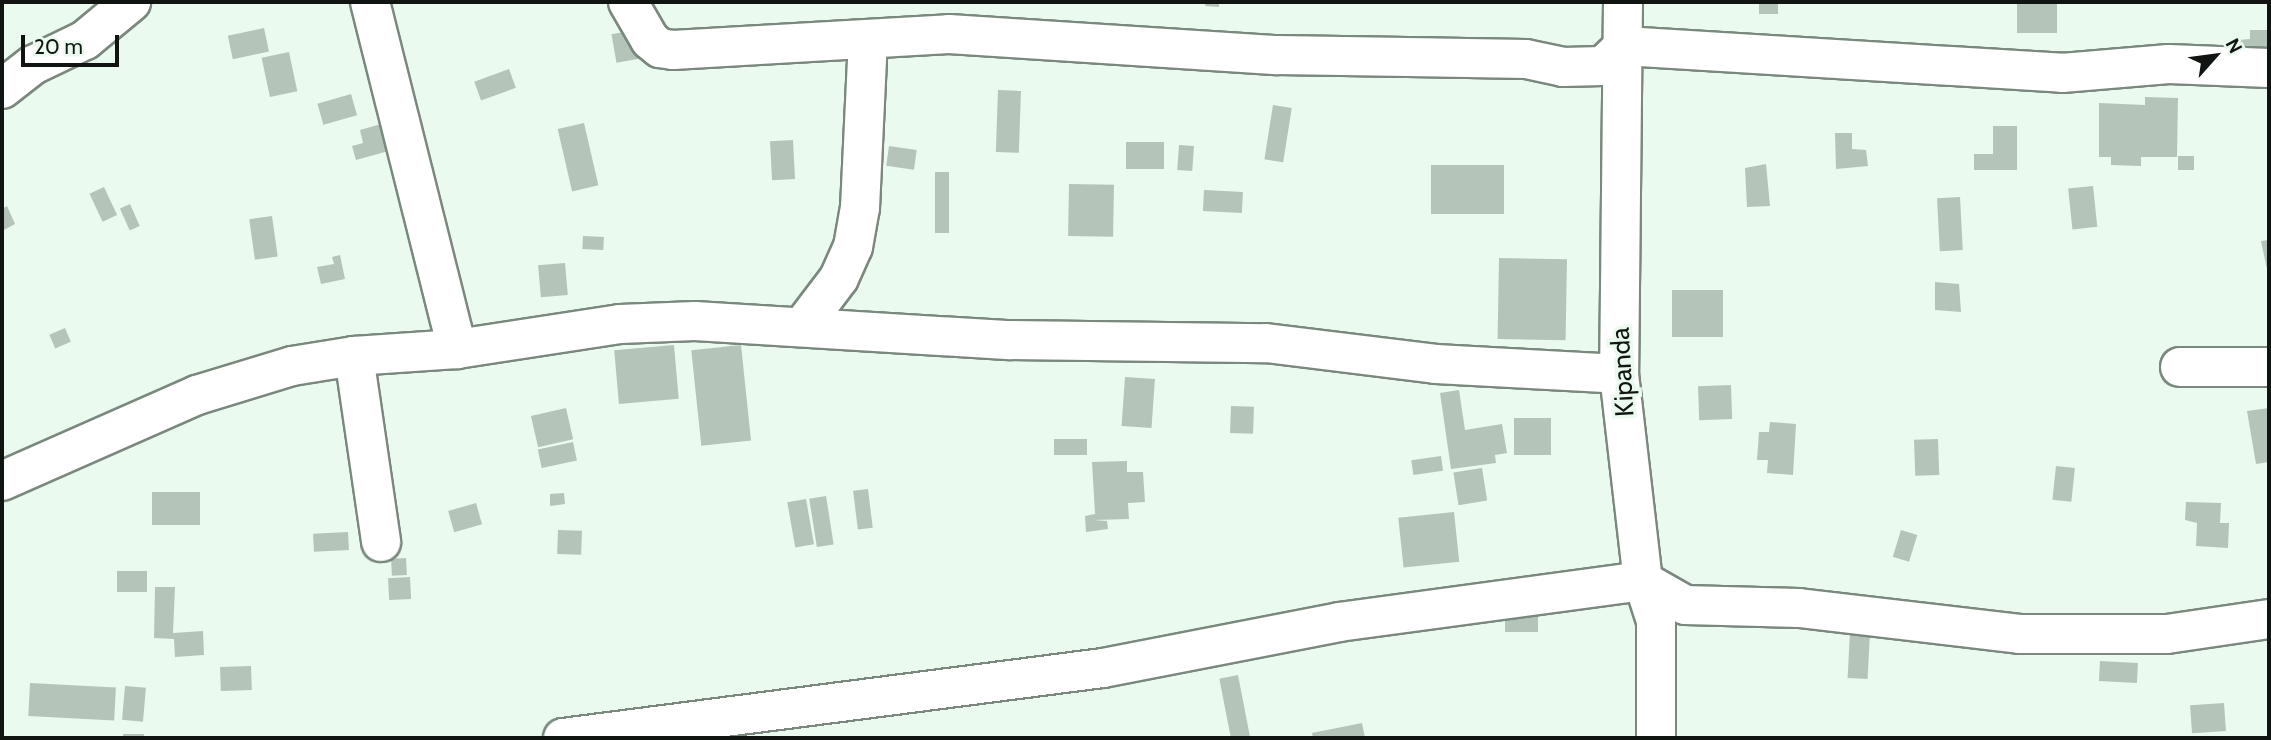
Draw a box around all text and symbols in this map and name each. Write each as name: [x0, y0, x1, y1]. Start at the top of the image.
scale bar: [24, 21, 122, 65]
north arrow: [2180, 21, 2250, 91]
text: 20 m: [34, 34, 83, 59]
text: N: [2221, 35, 2247, 57]
street label: Kipanda: [1605, 327, 1641, 417]

